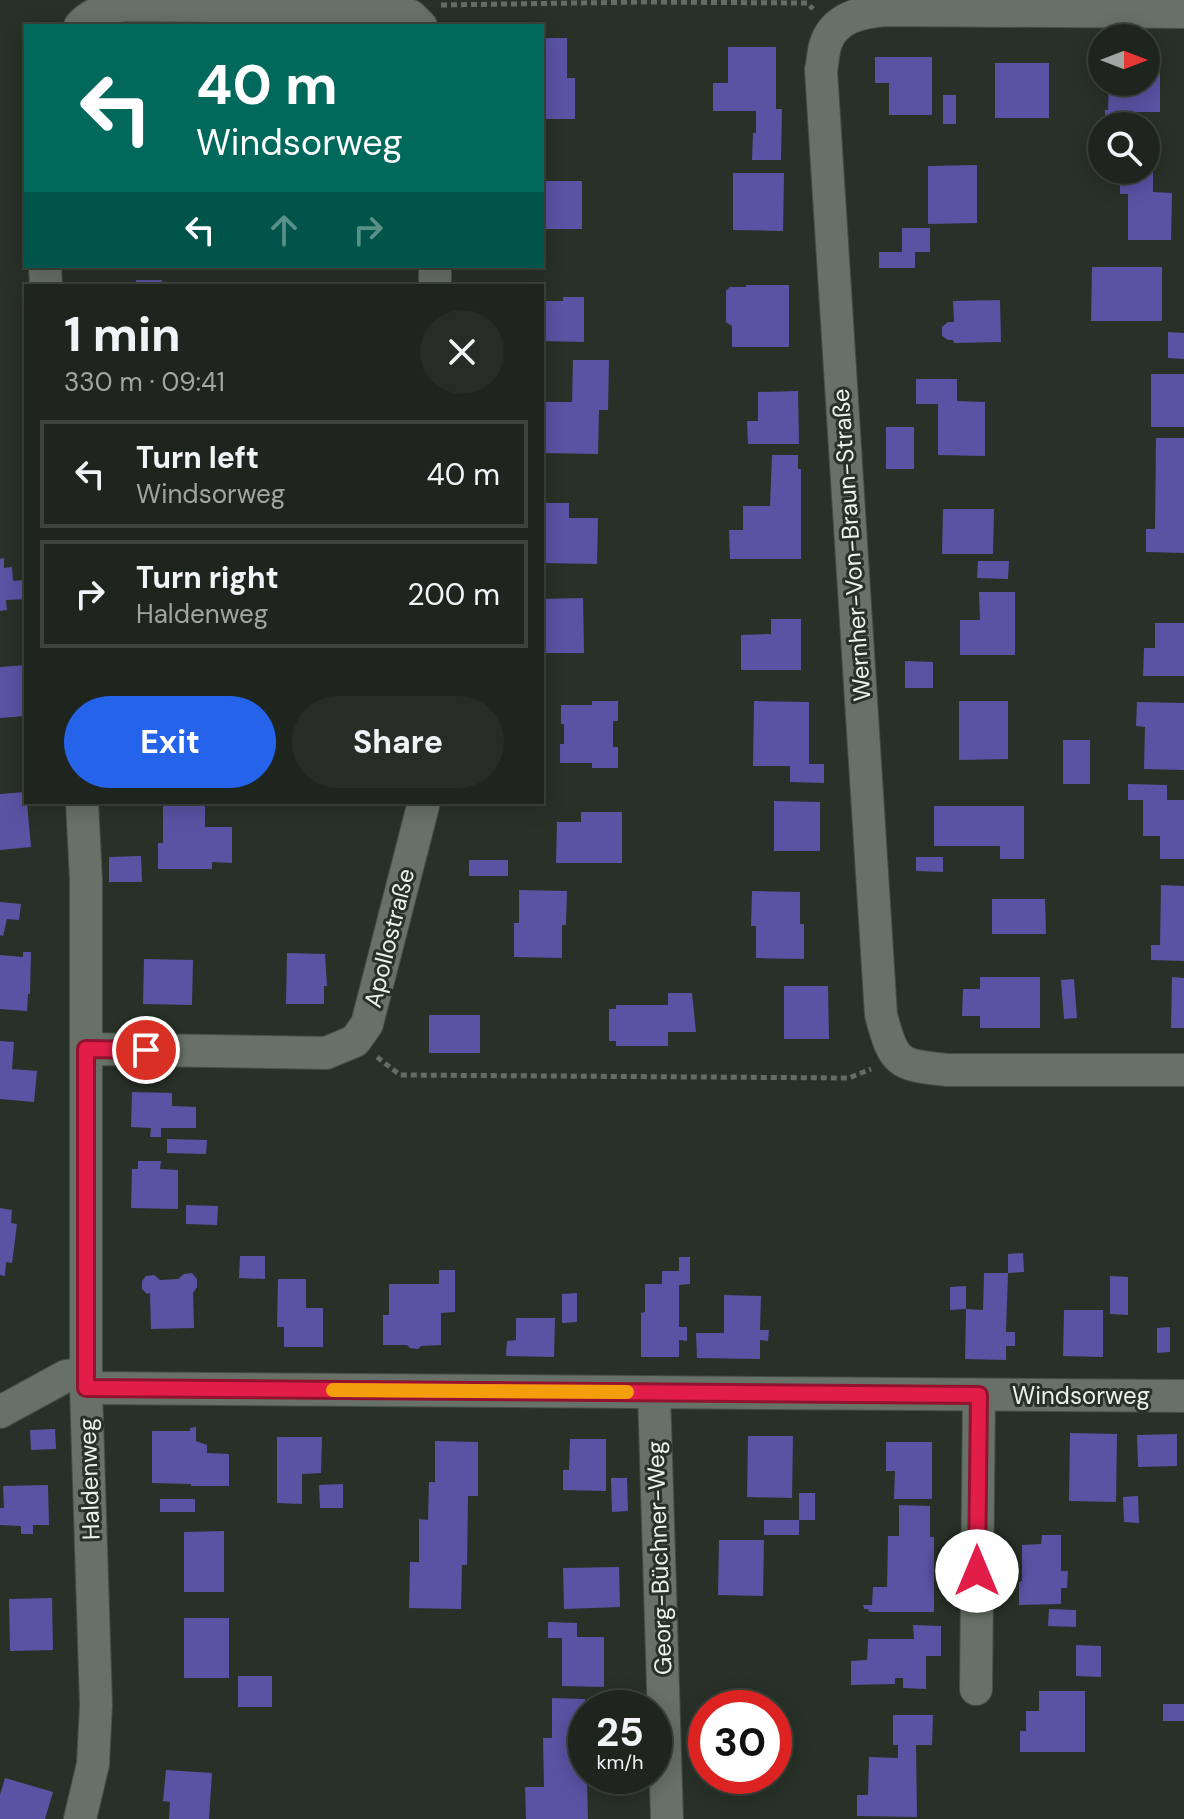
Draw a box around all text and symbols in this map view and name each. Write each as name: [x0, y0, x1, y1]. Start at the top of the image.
north arrow: [1088, 24, 1160, 96]
map controls: [1088, 24, 1160, 184]
text: 40 m: [196, 48, 338, 121]
icon: left: [64, 56, 168, 160]
button: search: [1088, 112, 1160, 184]
text: Windsorweg: [196, 119, 403, 166]
icon: left: [178, 208, 222, 252]
icon: ahead: [262, 208, 306, 252]
icon: right: [346, 208, 390, 252]
text: 1 min: [64, 303, 181, 366]
button: close: [420, 310, 504, 394]
text: 330 m · 09:41: [64, 365, 225, 399]
street label: Wernher-Von-Braun-Straße: [825, 388, 877, 702]
text: Turn left: [136, 438, 259, 477]
icon: left: [68, 452, 112, 496]
text: 40 m: [427, 455, 500, 494]
text: Windsorweg: [136, 477, 285, 511]
text: Turn right: [136, 558, 279, 597]
icon: right: [68, 572, 112, 616]
text: 200 m: [407, 575, 500, 614]
text: Haldenweg: [136, 597, 268, 631]
button: Exit: [64, 696, 276, 788]
button: Share: [292, 696, 504, 788]
street label: Apollostraße: [357, 865, 421, 1011]
pin: [112, 1016, 180, 1084]
icon: arrive: [124, 1028, 168, 1072]
street label: Windsorweg: [1012, 1380, 1150, 1411]
street label: Haldenweg: [71, 1417, 107, 1541]
street label: Georg-Büchner-Weg: [639, 1440, 679, 1676]
position arrow: [935, 1529, 1019, 1613]
speed limit sign: 30: [688, 1690, 792, 1794]
text: 25: [596, 1706, 644, 1758]
text: km/h: [596, 1749, 644, 1775]

